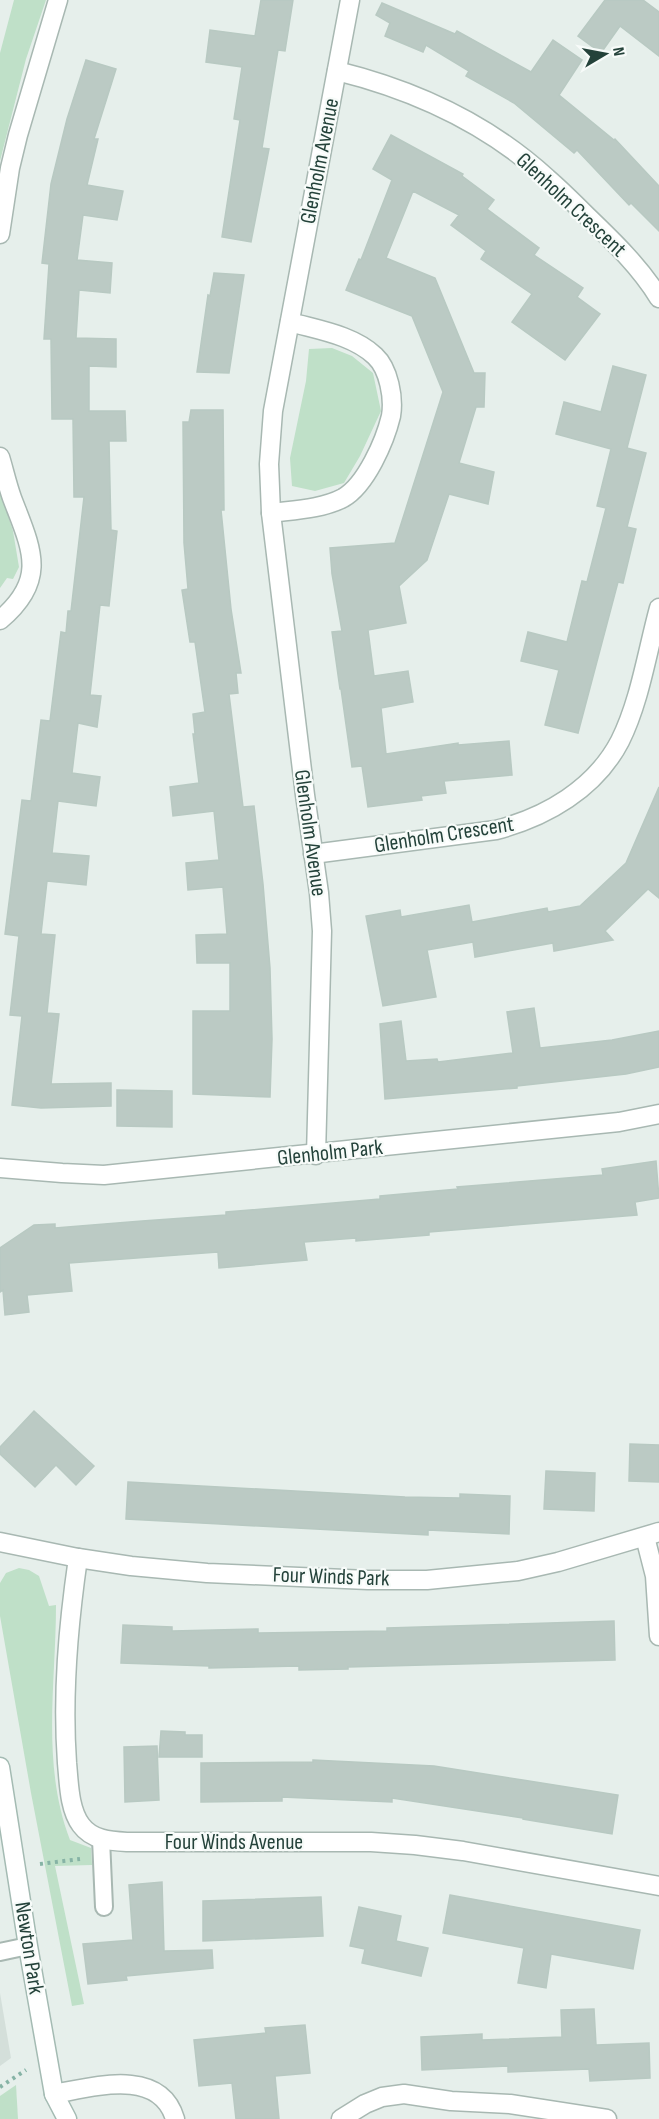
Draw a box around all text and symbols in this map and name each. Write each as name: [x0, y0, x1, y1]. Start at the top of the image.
north arrow: [575, 24, 635, 84]
text: N: [608, 46, 628, 58]
street label: Glenholm Avenue: [295, 96, 345, 226]
street label: Glenholm Crescent: [510, 147, 632, 263]
street label: Glenholm Avenue: [288, 768, 332, 898]
street label: Glenholm Crescent: [372, 811, 516, 859]
street label: Glenholm Park: [276, 1134, 385, 1172]
street label: Four Winds Park: [272, 1561, 390, 1593]
street label: Four Winds Avenue: [165, 1829, 303, 1856]
street label: Newton Park: [8, 1900, 50, 1997]

